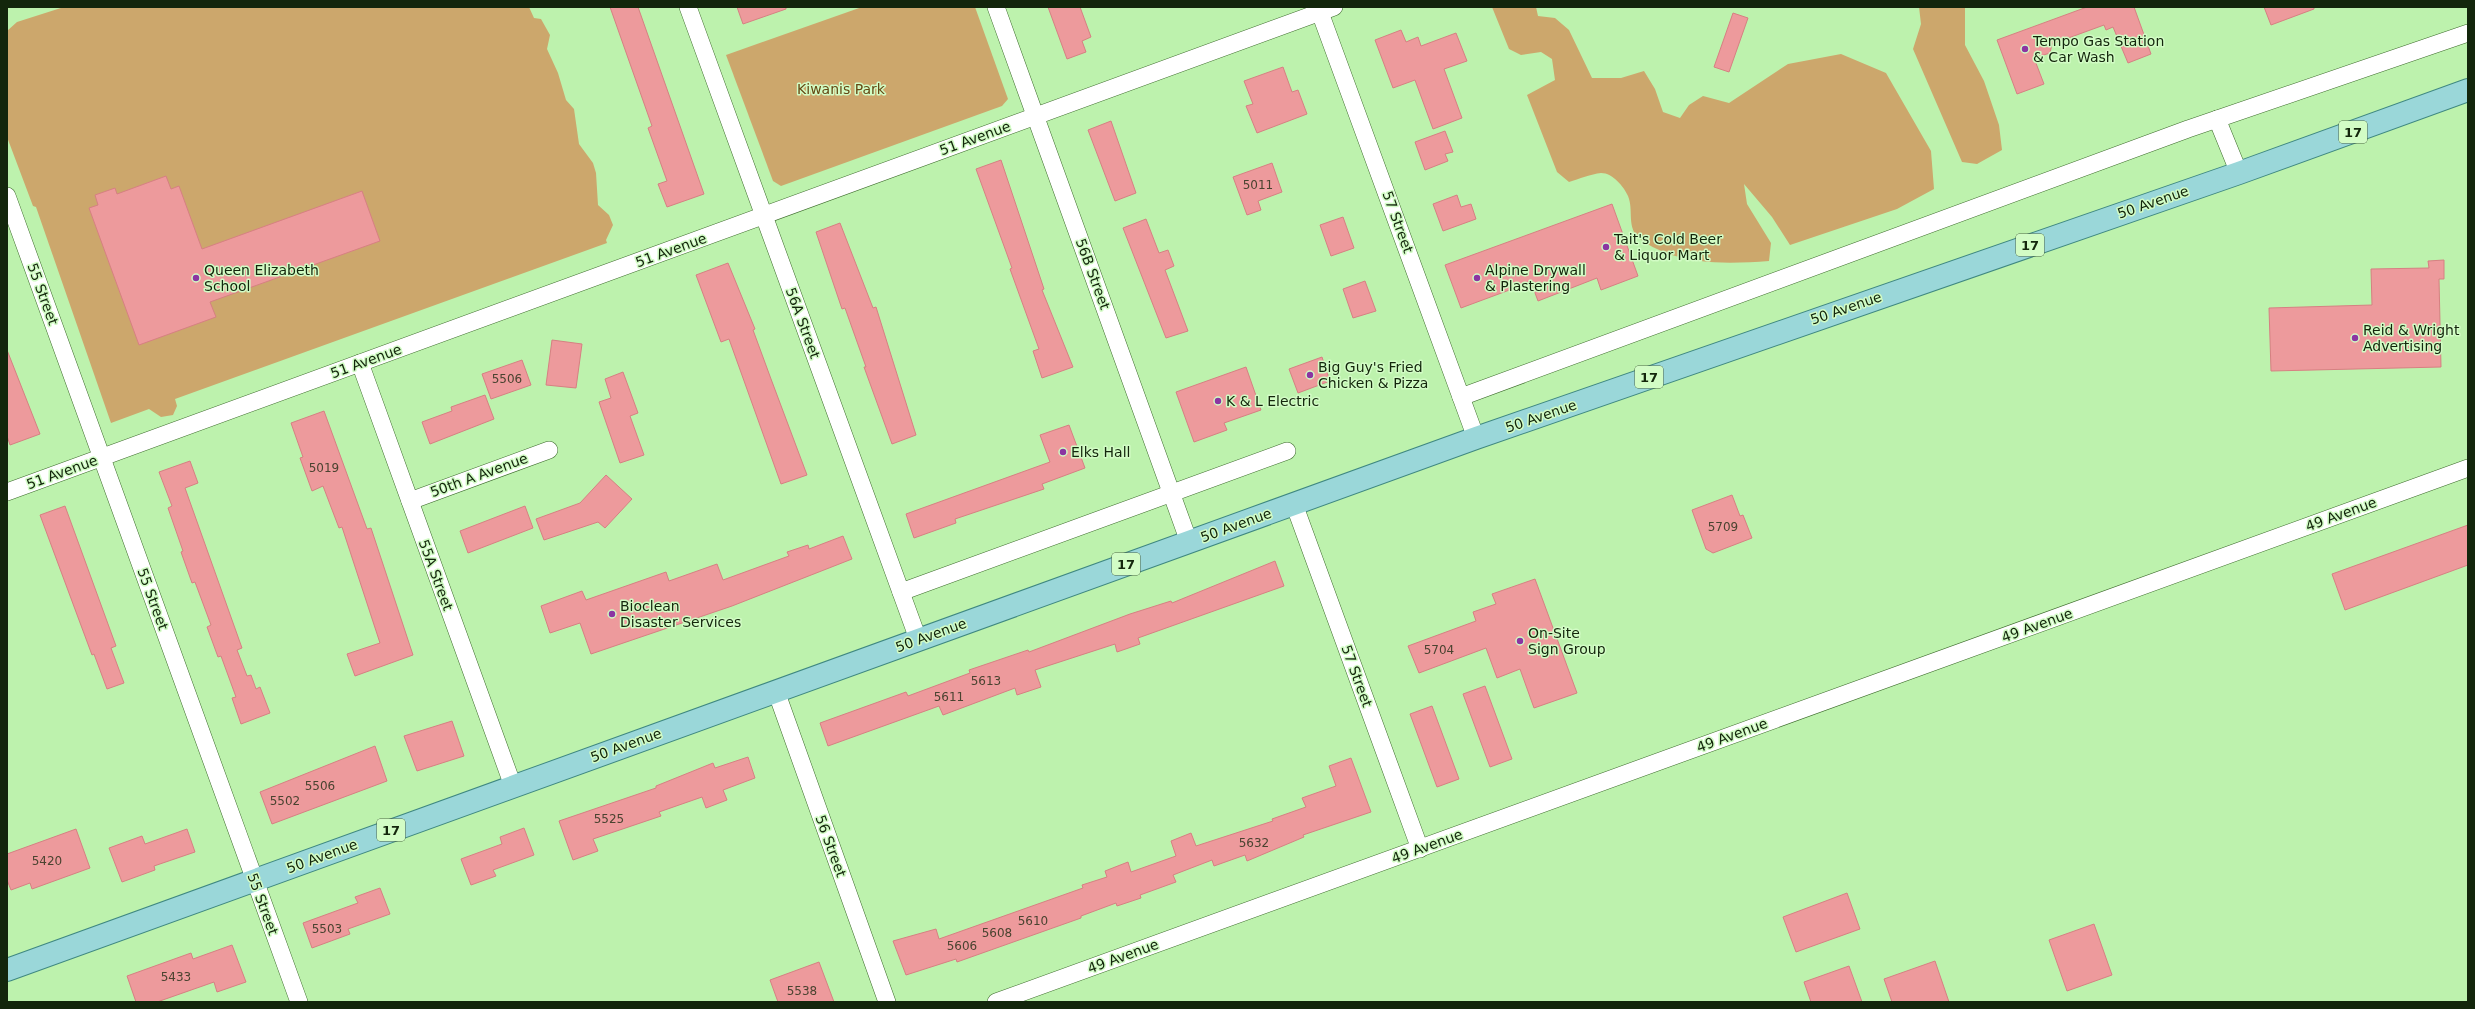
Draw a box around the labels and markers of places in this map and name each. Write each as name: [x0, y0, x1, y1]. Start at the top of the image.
place label: Tempo Gas Station & Car Wash: [2032, 33, 2164, 65]
marker: Tempo Gas Station & Car Wash: [2020, 44, 2030, 54]
place label: Tait's Cold Beer & Liquor Mart: [1613, 231, 1722, 263]
marker: Tait's Cold Beer & Liquor Mart: [1601, 242, 1611, 252]
place label: Queen Elizabeth School: [204, 262, 319, 294]
place label: Alpine Drywall & Plastering: [1485, 262, 1586, 294]
marker: Queen Elizabeth School: [191, 273, 201, 283]
marker: Alpine Drywall & Plastering: [1472, 273, 1482, 283]
place label: Reid & Wright Advertising: [2363, 322, 2460, 354]
marker: Reid & Wright Advertising: [2350, 333, 2360, 343]
place label: Big Guy's Fried Chicken & Pizza: [1318, 359, 1428, 391]
marker: Big Guy's Fried Chicken & Pizza: [1305, 370, 1315, 380]
place label: K & L Electric: [1226, 393, 1319, 409]
marker: K & L Electric: [1213, 396, 1223, 406]
place label: Elks Hall: [1071, 444, 1130, 460]
marker: Elks Hall: [1058, 447, 1068, 457]
place label: Bioclean Disaster Services: [620, 598, 741, 630]
marker: Bioclean Disaster Services: [607, 609, 617, 619]
place label: On-Site Sign Group: [1528, 625, 1606, 657]
marker: On-Site Sign Group: [1515, 636, 1525, 646]

